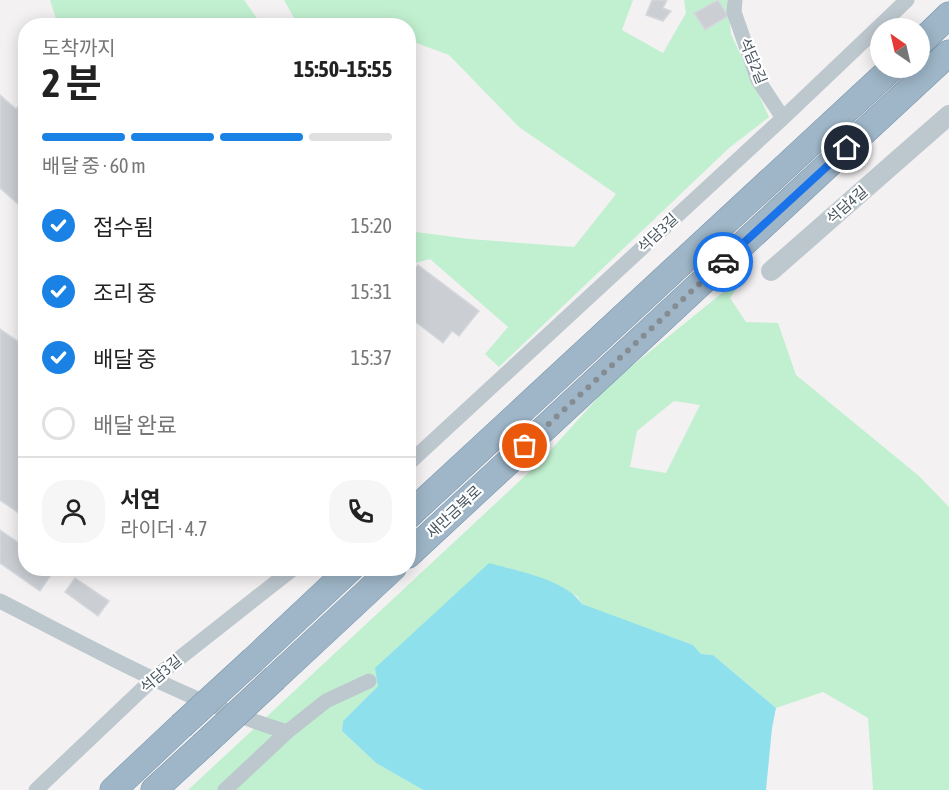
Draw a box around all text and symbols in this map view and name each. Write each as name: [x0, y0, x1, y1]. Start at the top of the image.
north arrow: [870, 18, 930, 78]
map controls: [870, 18, 930, 78]
street label: 석담2길: [737, 35, 770, 86]
text: 도착까지: [42, 36, 116, 59]
text: 15:50–15:55: [294, 56, 392, 82]
text: 2 분: [42, 61, 102, 105]
pin: [821, 122, 872, 173]
icon: home: [830, 131, 863, 164]
text: 배달 중 · 60 m: [42, 154, 146, 177]
street label: 석담4길: [823, 182, 871, 227]
icon: check: [42, 209, 75, 242]
street label: 석담3길: [634, 210, 681, 255]
text: 접수됨: [93, 214, 154, 240]
text: 15:20: [351, 214, 392, 237]
courier: [693, 232, 753, 292]
icon: car: [707, 246, 740, 279]
icon: check: [42, 275, 75, 308]
text: 조리 중: [93, 280, 157, 306]
text: 15:31: [351, 280, 392, 303]
icon: check: [42, 341, 75, 374]
text: 배달 중: [93, 346, 157, 372]
text: 15:37: [351, 346, 392, 369]
text: 배달 완료: [93, 412, 177, 438]
pin: [499, 420, 550, 471]
icon: bag: [508, 429, 541, 462]
button: person: [42, 480, 105, 543]
button: phone: [329, 480, 392, 543]
street label: 새만금북로: [423, 482, 485, 541]
text: 서연: [120, 486, 160, 512]
text: 라이더 · 4.7: [120, 517, 207, 540]
street label: 석담3길: [137, 652, 185, 696]

